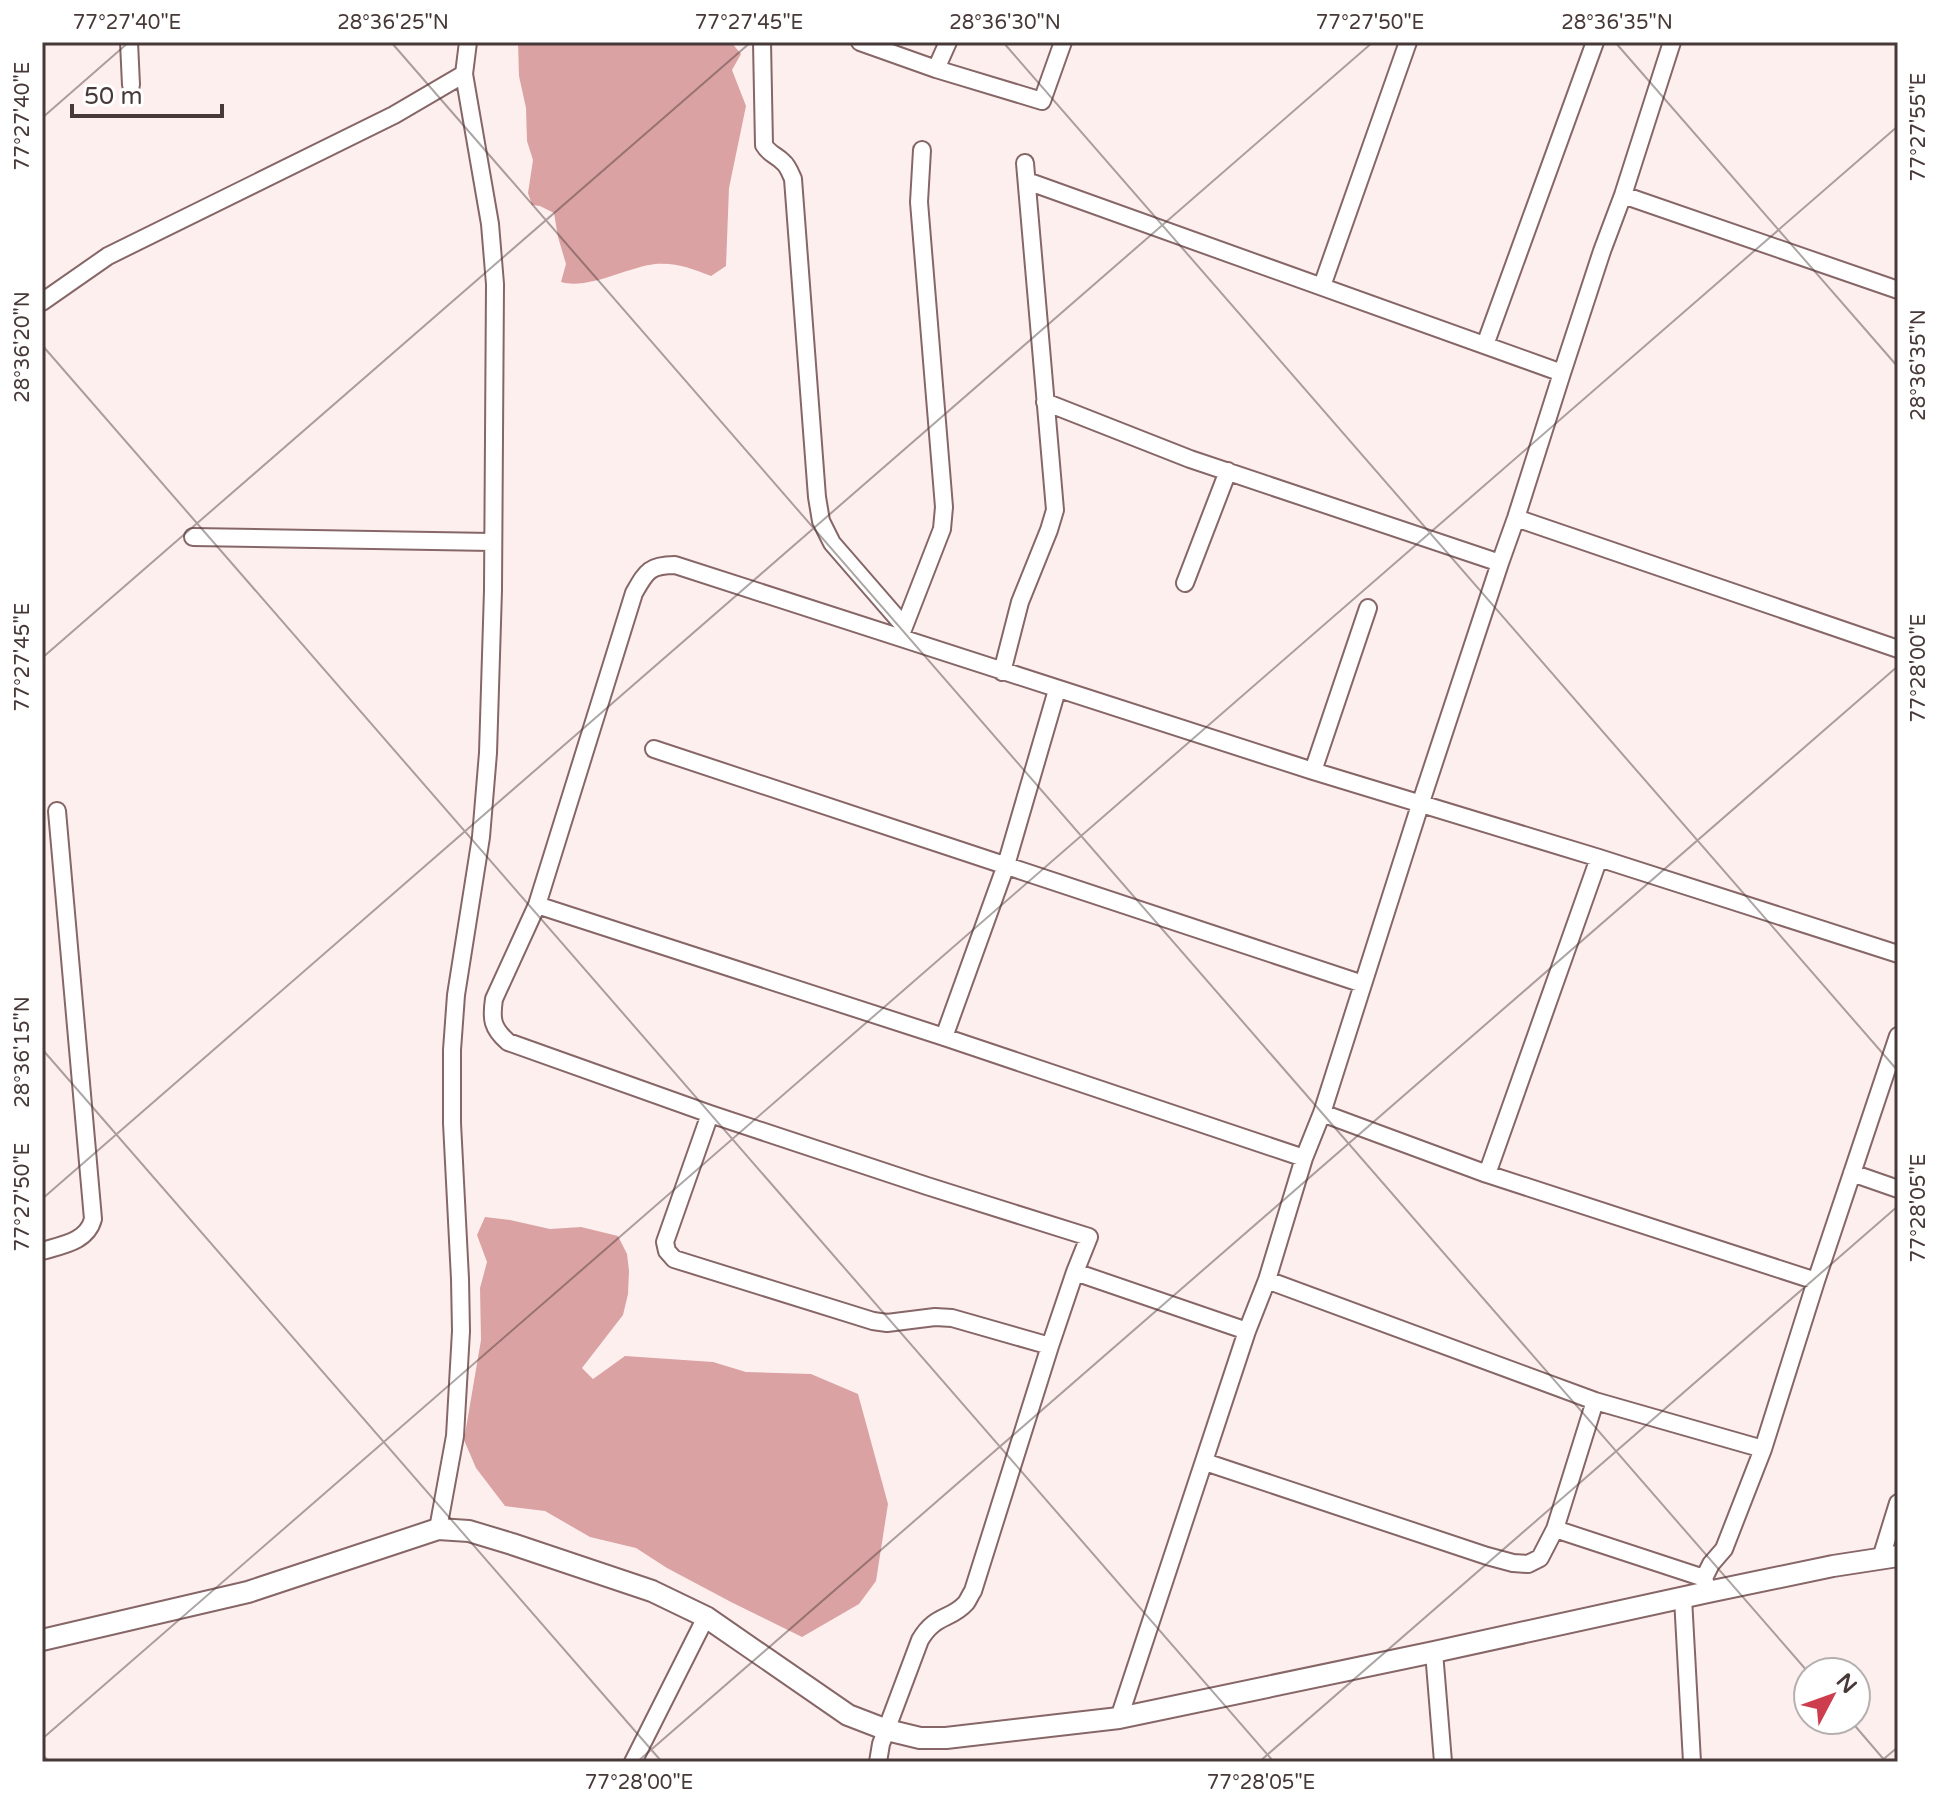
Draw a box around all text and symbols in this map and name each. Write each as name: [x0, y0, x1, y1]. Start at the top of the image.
text: 77°27'40"E: [73, 11, 181, 35]
text: 28°36'25"N: [337, 11, 449, 35]
text: 77°27'45"E: [695, 11, 803, 35]
text: 28°36'30"N: [949, 11, 1061, 35]
text: 77°27'50"E: [1316, 11, 1424, 35]
text: 28°36'35"N: [1561, 11, 1673, 35]
text: 77°27'40"E: [11, 62, 35, 170]
scale bar: [72, 68, 222, 118]
text: 77°27'55"E: [1907, 73, 1931, 181]
text: 50 m: [84, 82, 142, 111]
text: 28°36'20"N: [11, 291, 35, 403]
text: 28°36'35"N: [1907, 309, 1931, 421]
text: 77°27'45"E: [11, 603, 35, 711]
text: 77°28'00"E: [1907, 614, 1931, 722]
text: 28°36'15"N: [11, 996, 35, 1108]
text: 77°27'50"E: [11, 1143, 35, 1251]
text: 77°28'05"E: [1907, 1154, 1931, 1262]
north arrow: [1792, 1656, 1872, 1736]
text: N: [1831, 1668, 1862, 1699]
text: 77°28'00"E: [585, 1771, 693, 1795]
text: 77°28'05"E: [1207, 1771, 1315, 1795]

